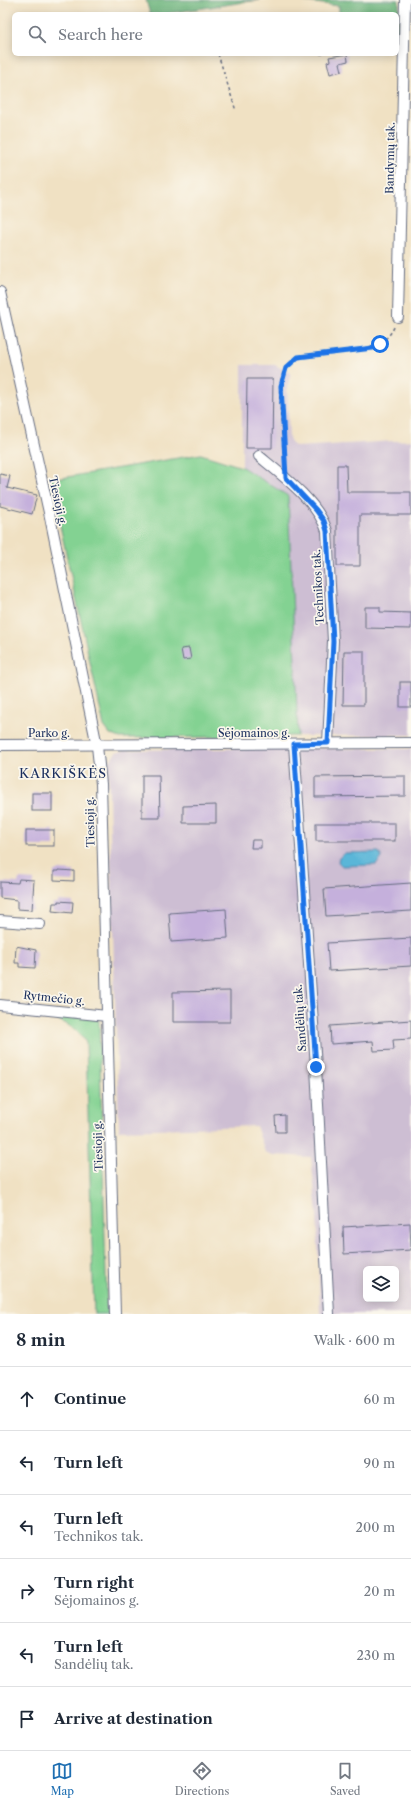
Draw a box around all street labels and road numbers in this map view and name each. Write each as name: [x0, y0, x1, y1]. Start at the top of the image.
street label: Bandymų tak.: [382, 122, 398, 194]
street label: Tiesioji g.: [46, 475, 70, 527]
street label: Technikos tak.: [309, 549, 327, 625]
street label: Parko g.: [28, 726, 70, 740]
street label: Sėjomainos g.: [218, 726, 290, 740]
street label: Tiesioji g.: [83, 796, 97, 847]
street label: Sandėlių tak.: [291, 984, 309, 1052]
street label: Rytmečio g.: [23, 988, 86, 1008]
street label: Tiesioji g.: [90, 1120, 106, 1172]

